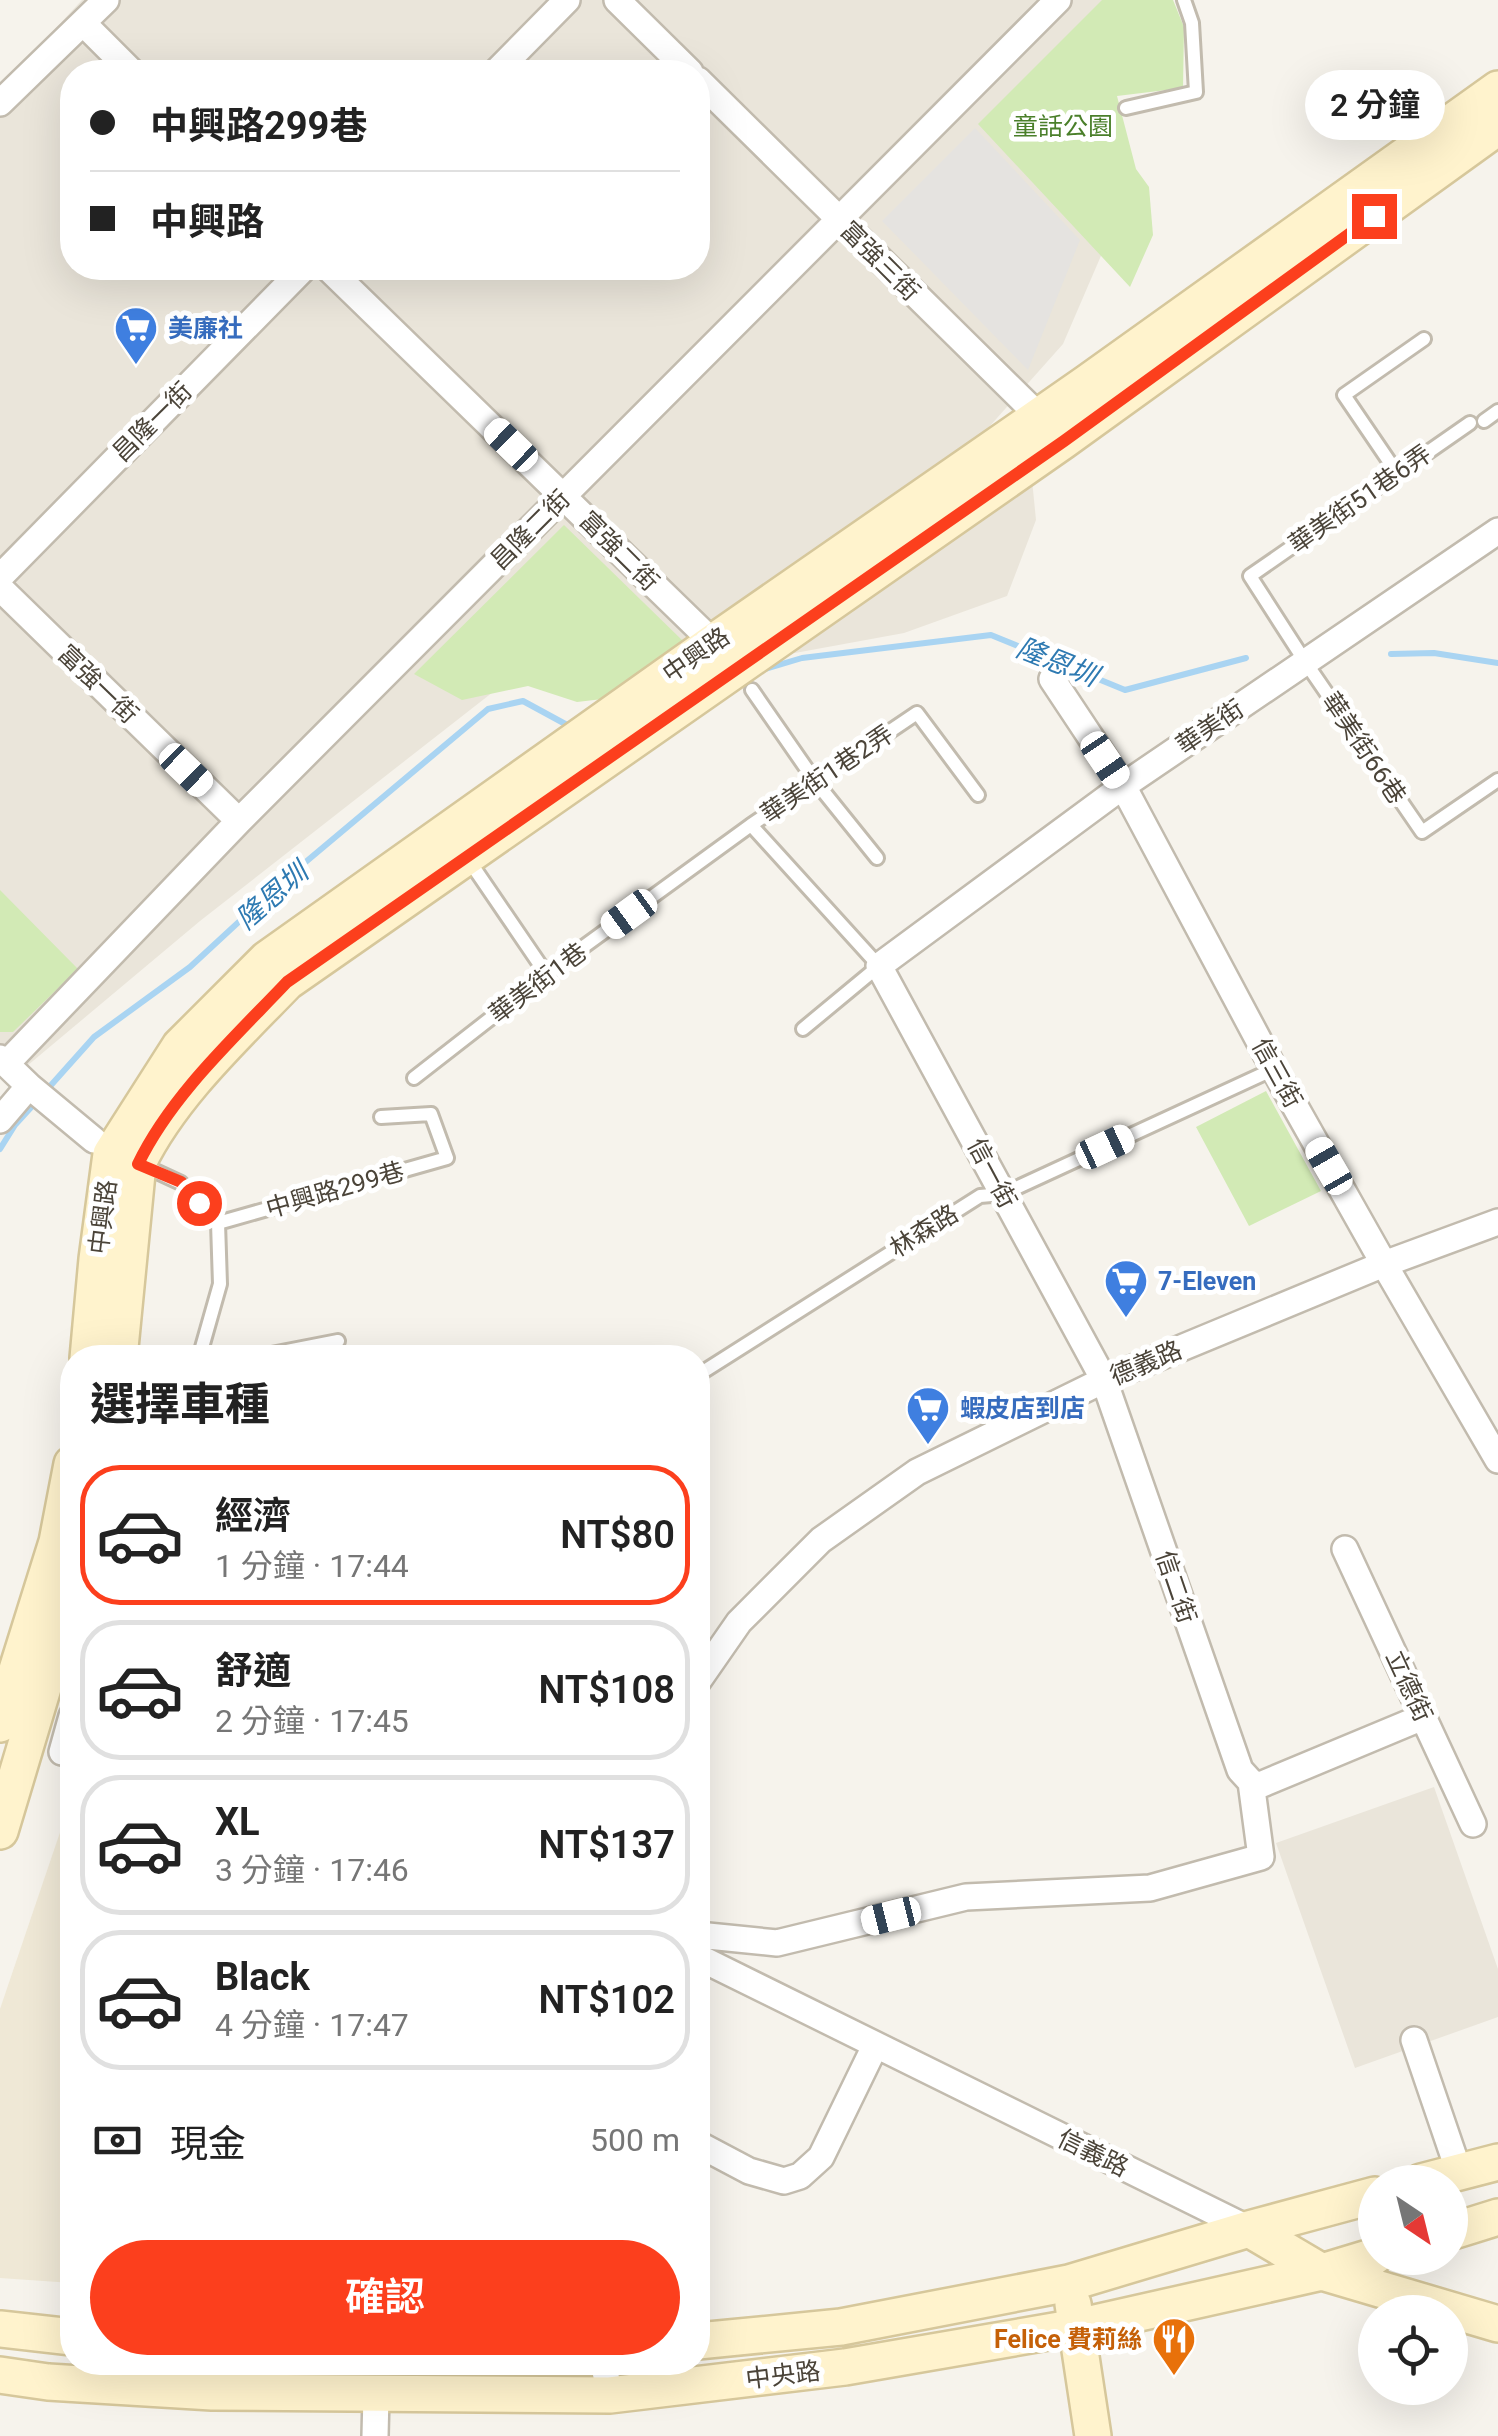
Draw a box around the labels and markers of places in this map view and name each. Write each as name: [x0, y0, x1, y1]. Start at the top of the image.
supermarket icon: 美廉社: [113, 305, 159, 366]
place label: 美廉社: [168, 314, 243, 343]
supermarket icon: 7-Eleven: [1103, 1258, 1149, 1319]
place label: 7-Eleven: [1158, 1267, 1256, 1296]
supermarket icon: 蝦皮店到店: [905, 1385, 951, 1446]
place label: 蝦皮店到店: [960, 1394, 1085, 1423]
restaurant icon: Felice 費莉絲: [1151, 2316, 1197, 2377]
place label: Felice 費莉絲: [994, 2325, 1142, 2354]

